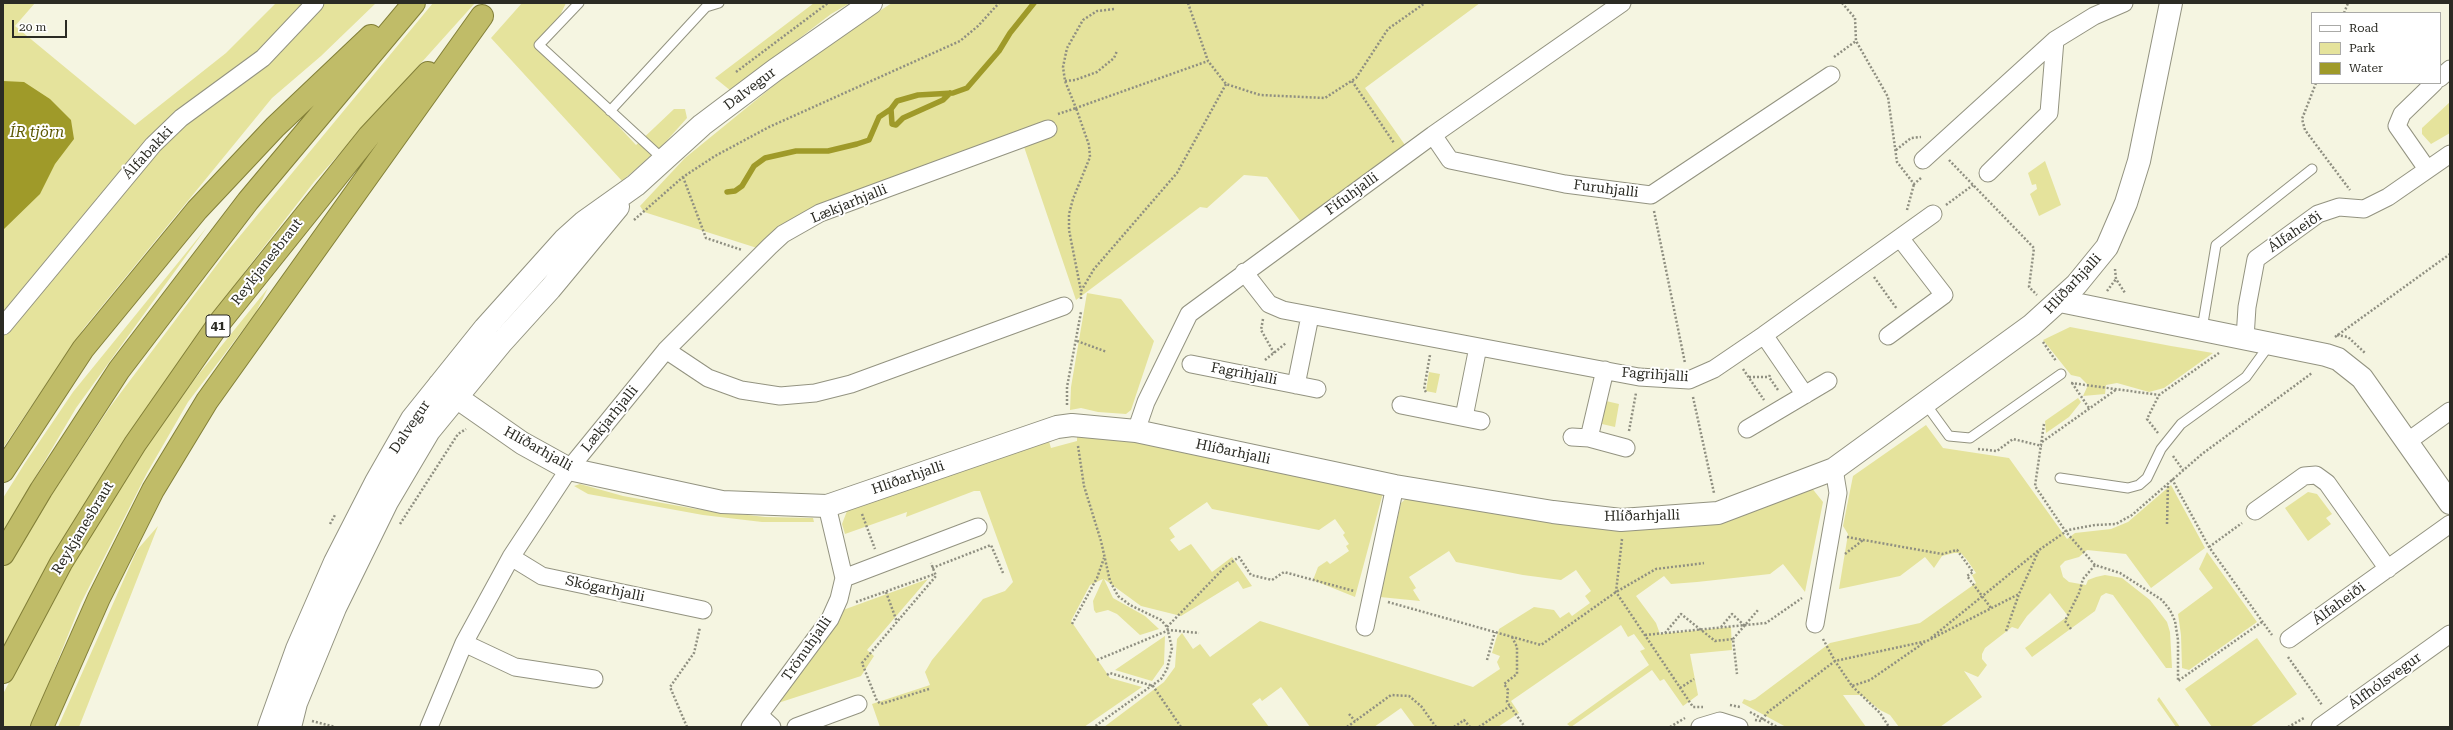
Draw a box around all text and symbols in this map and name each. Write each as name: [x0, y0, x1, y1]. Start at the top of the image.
scale bar: [14, 12, 69, 38]
legend: [2311, 12, 2441, 84]
text: 20 m: [19, 20, 46, 34]
text: Road: [2349, 21, 2378, 35]
text: Park: [2349, 41, 2375, 55]
text: Water: [2349, 61, 2383, 75]
street label: Dalvegur: [721, 64, 779, 114]
street label: Álfabakki: [120, 123, 176, 183]
water label: ÍR tjörn: [10, 124, 64, 142]
street label: Fífuhjalli: [1322, 169, 1382, 219]
street label: Furuhjalli: [1572, 177, 1640, 201]
street label: Lækjarhjalli: [808, 181, 890, 227]
street label: Álfaheiði: [2265, 208, 2325, 256]
street label: Reykjanesbraut: [228, 215, 306, 309]
street label: Hlíðarhjalli: [2041, 251, 2105, 317]
road number: 41: [206, 315, 230, 337]
street label: Fagrihjalli: [1209, 359, 1279, 389]
street label: Fagrihjalli: [1621, 364, 1689, 386]
street label: Lækjarhjalli: [578, 382, 642, 456]
street label: Dalvegur: [386, 397, 434, 457]
street label: Hlíðarhjalli: [501, 423, 575, 475]
street label: Hlíðarhjalli: [1194, 436, 1272, 468]
street label: Hlíðarhjalli: [869, 458, 947, 498]
street label: Reykjanesbraut: [49, 479, 117, 577]
street label: Hlíðarhjalli: [1604, 507, 1680, 525]
street label: Skógarhjalli: [564, 572, 646, 606]
street label: Álfaheiði: [2309, 579, 2369, 629]
street label: Trönuhjalli: [779, 613, 835, 685]
street label: Álfhólsvegur: [2345, 649, 2425, 713]

